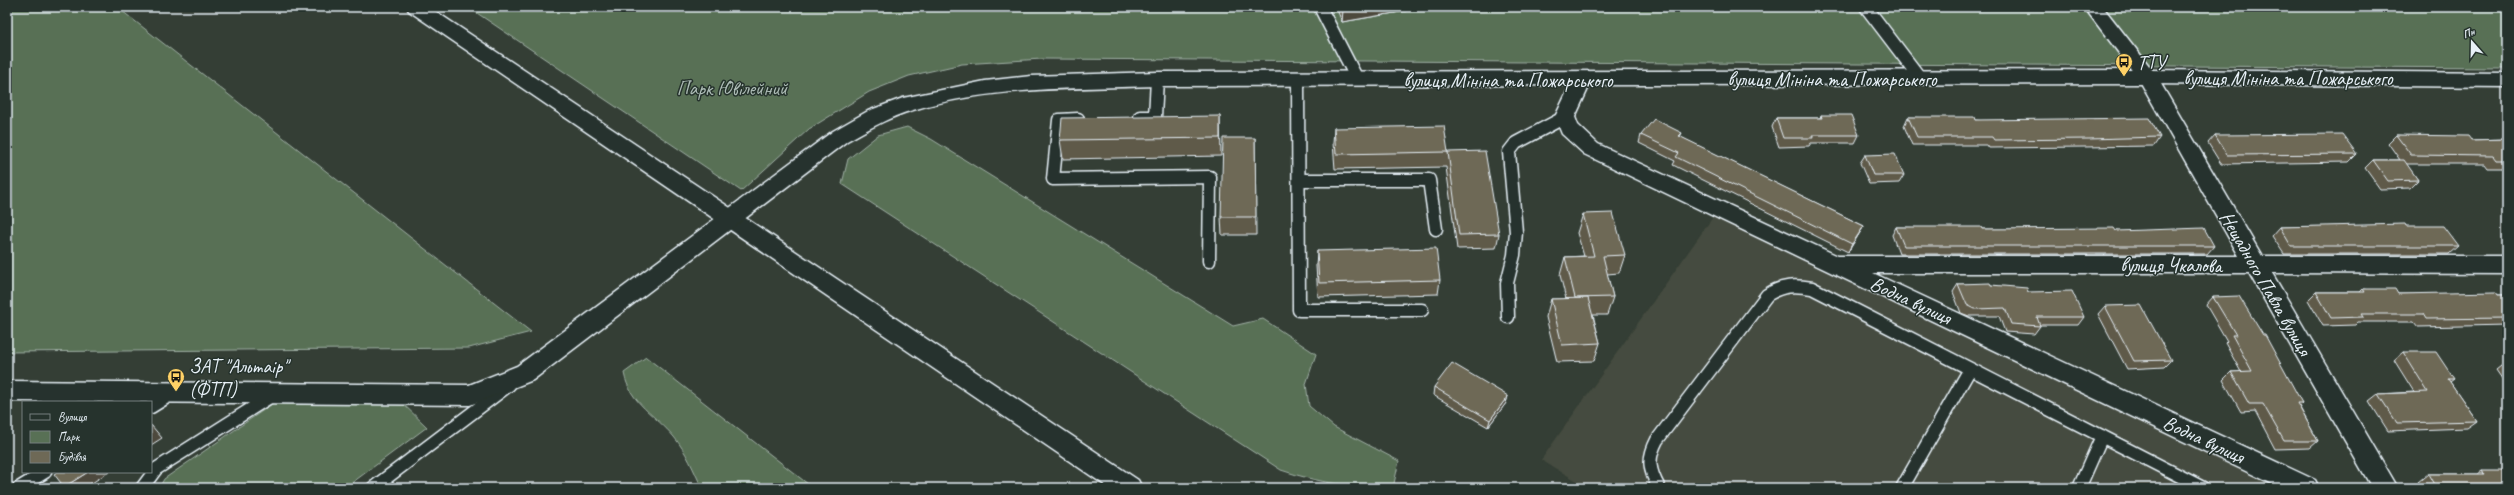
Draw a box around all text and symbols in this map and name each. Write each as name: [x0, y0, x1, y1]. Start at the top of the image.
north arrow: [2452, 22, 2492, 62]
text: Пн: [2461, 24, 2477, 41]
place label: ТТУ: [2137, 50, 2168, 75]
bus stop icon: ТТУ: [2114, 52, 2134, 77]
street label: вулиця Мініна та Пожарського: [2183, 66, 2394, 91]
street label: вулиця Мініна та Пожарського: [1727, 67, 1938, 92]
street label: вулиця Мініна та Пожарського: [1403, 68, 1614, 93]
park label: Парк Ювілейний: [677, 76, 789, 101]
street label: Нещадного Павла вулиця: [2214, 207, 2318, 362]
street label: вулиця Чкалова: [2120, 253, 2224, 278]
street label: Водна вулиця: [1866, 271, 1957, 331]
place label: ЗАТ "Альтаір" (ФТП): [189, 354, 291, 402]
bus stop icon: ЗАТ "Альтаір" (ФТП): [166, 367, 186, 392]
legend: [22, 401, 152, 473]
text: Вулиця: [58, 409, 87, 425]
street label: Водна вулиця: [2159, 410, 2250, 470]
text: Парк: [58, 429, 81, 445]
text: Будівля: [58, 449, 87, 465]

